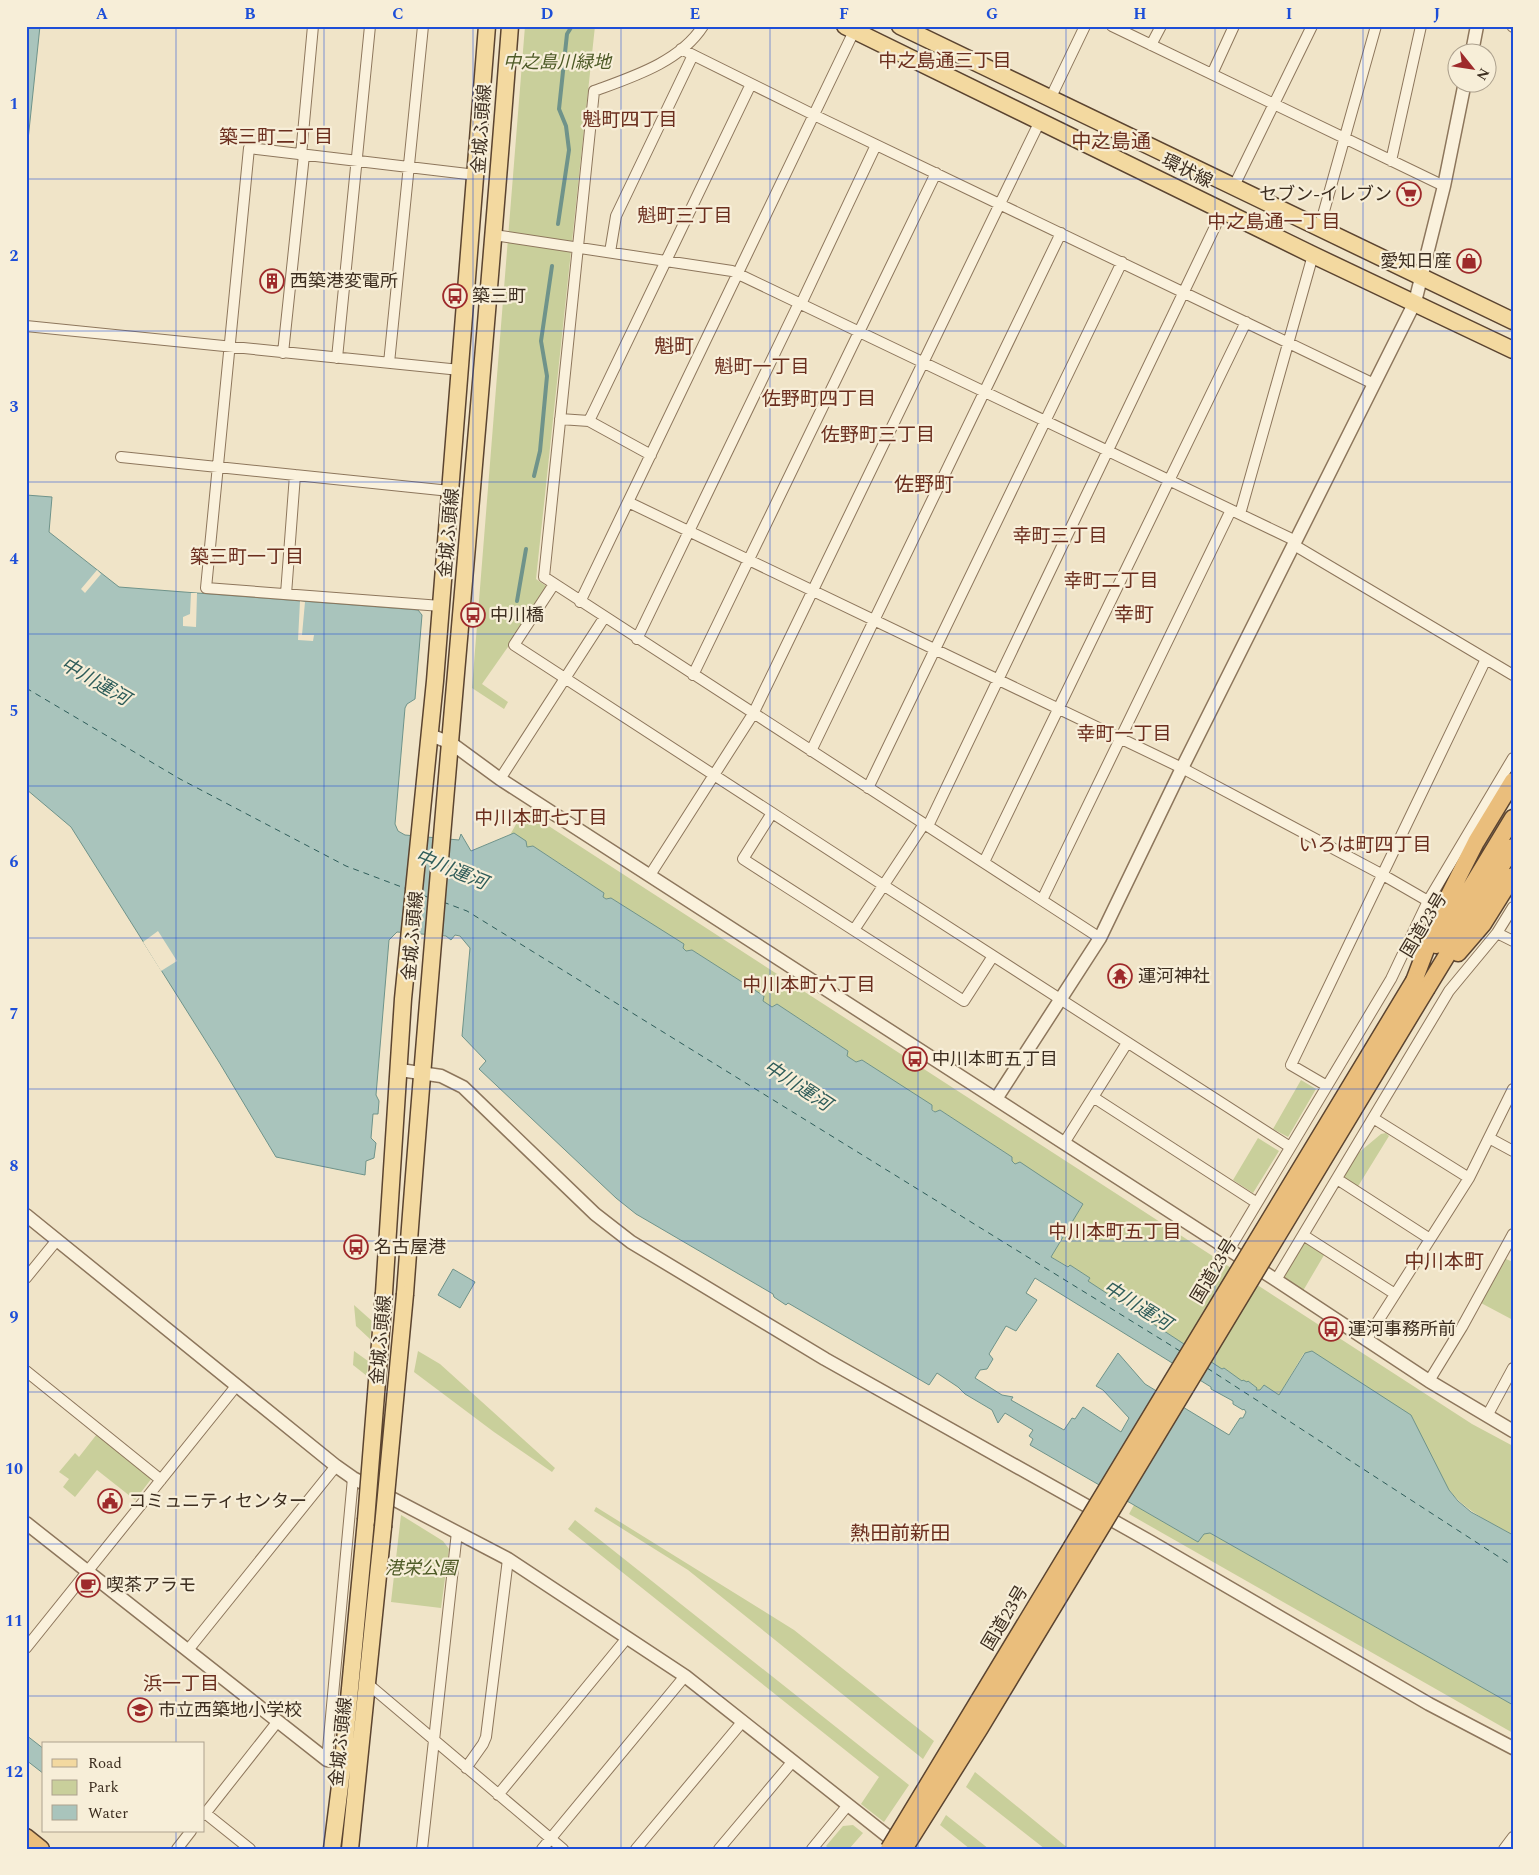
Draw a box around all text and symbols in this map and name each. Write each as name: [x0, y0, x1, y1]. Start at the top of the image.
text: A: [96, 2, 109, 26]
text: B: [244, 2, 256, 26]
text: C: [392, 2, 404, 26]
text: D: [541, 2, 554, 26]
text: E: [690, 2, 700, 26]
text: F: [839, 2, 849, 26]
text: G: [986, 2, 998, 26]
text: H: [1133, 2, 1147, 26]
text: I: [1286, 2, 1292, 26]
text: J: [1434, 2, 1441, 26]
north arrow: [1446, 42, 1496, 92]
district label: 中之島通三丁目: [878, 47, 1012, 76]
park label: 中之島川緑地: [503, 49, 613, 76]
text: N: [1471, 64, 1495, 84]
street label: 金城ふ頭線: [465, 83, 499, 175]
text: 1: [10, 92, 18, 116]
district label: 魁町四丁目: [582, 106, 678, 135]
district label: 築三町二丁目: [219, 123, 333, 152]
district label: 中之島通: [1071, 127, 1151, 157]
street label: 環状線: [1157, 147, 1217, 195]
place label: セブン-イレブン: [1259, 181, 1392, 208]
supermarket icon: セブン-イレブン: [1396, 181, 1422, 207]
district label: 魁町三丁目: [637, 202, 733, 231]
district label: 中之島通一丁目: [1207, 208, 1341, 237]
text: 2: [10, 244, 19, 268]
place label: 愛知日産: [1380, 248, 1452, 275]
shop icon: 愛知日産: [1456, 248, 1482, 274]
building icon: 西築港変電所: [259, 268, 285, 294]
place label: 西築港変電所: [290, 268, 398, 295]
bus stop icon: 築三町: [442, 283, 468, 309]
place label: 築三町: [472, 283, 526, 310]
district label: 魁町: [654, 332, 694, 362]
district label: 魁町一丁目: [714, 353, 810, 382]
district label: 佐野町四丁目: [762, 385, 876, 414]
text: 3: [10, 395, 19, 419]
district label: 佐野町三丁目: [821, 421, 935, 450]
district label: 佐野町: [894, 470, 954, 500]
street label: 金城ふ頭線: [432, 487, 466, 579]
district label: 幸町三丁目: [1012, 522, 1108, 551]
district label: 築三町一丁目: [190, 543, 304, 572]
text: 4: [10, 547, 19, 571]
district label: 幸町二丁目: [1063, 567, 1159, 596]
district label: 幸町: [1114, 600, 1154, 630]
bus stop icon: 中川橋: [460, 602, 486, 628]
place label: 中川橋: [490, 602, 544, 629]
water label: 中川運河: [55, 650, 139, 716]
text: 5: [10, 699, 18, 723]
district label: 幸町一丁目: [1076, 720, 1172, 749]
district label: 中川本町七丁目: [474, 804, 608, 833]
district label: いろは町四丁目: [1298, 831, 1432, 860]
water label: 中川運河: [410, 842, 495, 899]
text: 6: [10, 850, 19, 874]
street label: 国道23号: [1394, 887, 1454, 963]
street label: 金城ふ頭線: [396, 890, 430, 982]
temple icon: 運河神社: [1107, 963, 1133, 989]
place label: 運河神社: [1138, 963, 1210, 990]
district label: 中川本町六丁目: [742, 971, 876, 1000]
text: 7: [10, 1002, 19, 1026]
bus stop icon: 中川本町五丁目: [902, 1046, 928, 1072]
place label: 中川本町五丁目: [932, 1046, 1058, 1073]
water label: 中川運河: [757, 1053, 840, 1121]
text: 8: [10, 1154, 19, 1178]
district label: 中川本町五丁目: [1048, 1218, 1182, 1247]
street label: 国道23号: [1184, 1233, 1244, 1309]
bus stop icon: 名古屋港: [343, 1234, 369, 1260]
place label: 名古屋港: [374, 1234, 446, 1261]
district label: 中川本町: [1404, 1247, 1484, 1277]
water label: 中川運河: [1097, 1274, 1180, 1341]
street label: 金城ふ頭線: [364, 1294, 398, 1386]
text: 9: [10, 1305, 19, 1329]
bus stop icon: 運河事務所前: [1318, 1316, 1344, 1342]
place label: 運河事務所前: [1348, 1316, 1456, 1343]
text: 10: [5, 1457, 23, 1481]
public building icon: コミュニティセンター: [97, 1488, 123, 1514]
place label: コミュニティセンター: [128, 1488, 307, 1515]
district label: 熱田前新田: [850, 1519, 950, 1549]
park label: 港栄公園: [385, 1555, 460, 1582]
cafe icon: 喫茶アラモ: [75, 1572, 101, 1598]
place label: 喫茶アラモ: [106, 1572, 196, 1599]
street label: 国道23号: [975, 1580, 1035, 1656]
text: 11: [5, 1609, 23, 1633]
district label: 浜一丁目: [143, 1670, 219, 1699]
street label: 金城ふ頭線: [323, 1696, 359, 1788]
school or university icon: 市立西築地小学校: [127, 1697, 153, 1723]
place label: 市立西築地小学校: [158, 1697, 302, 1724]
legend: [42, 1742, 205, 1832]
text: Road: [88, 1752, 122, 1775]
text: 12: [5, 1760, 23, 1784]
text: Park: [88, 1776, 119, 1799]
text: Water: [88, 1802, 128, 1825]

